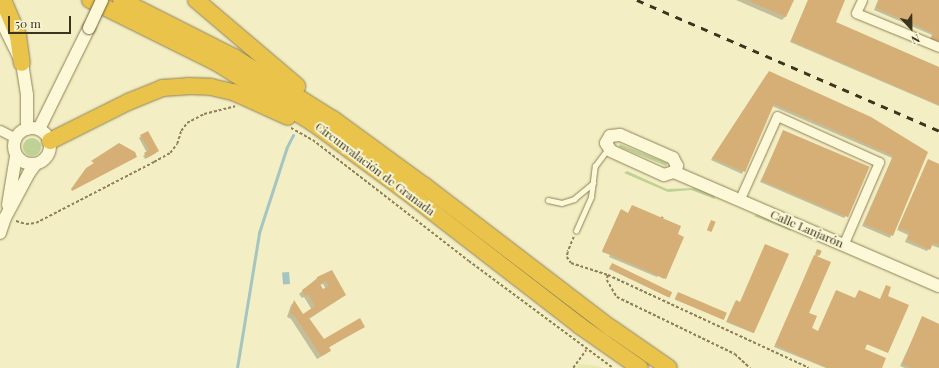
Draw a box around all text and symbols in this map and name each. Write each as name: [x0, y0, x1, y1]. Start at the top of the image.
scale bar: [10, 8, 73, 34]
north arrow: [891, 8, 931, 48]
text: 50 m: [15, 15, 41, 31]
text: N: [909, 31, 922, 48]
street label: Circunvalación de Granada: [312, 119, 438, 219]
street label: Calle Lanjarón: [768, 207, 846, 251]

